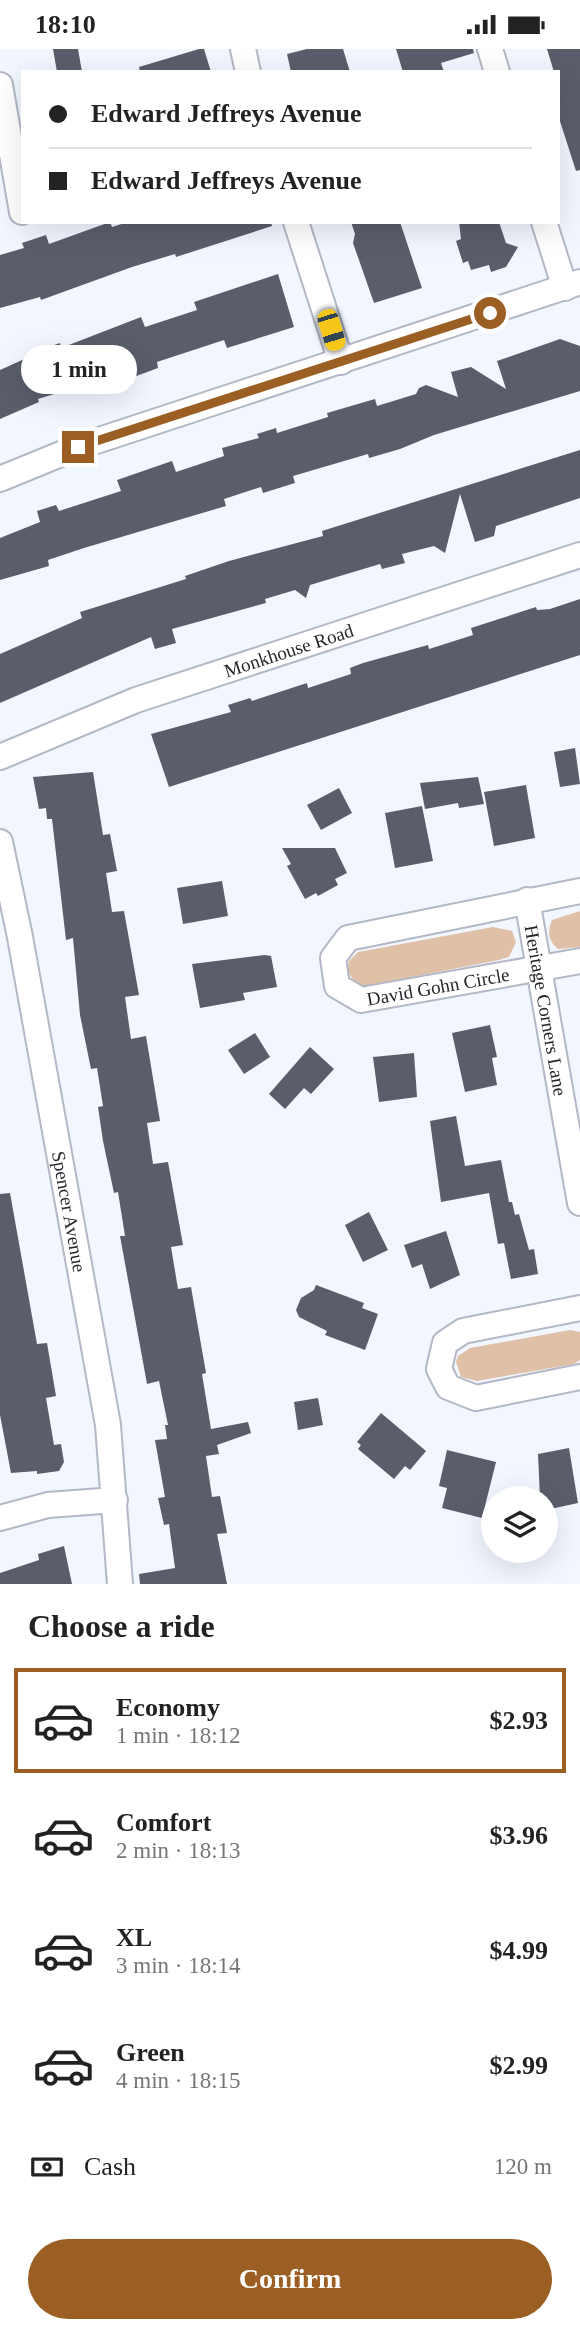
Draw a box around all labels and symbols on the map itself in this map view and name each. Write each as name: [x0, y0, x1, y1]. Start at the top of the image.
route start: [474, 297, 506, 329]
car: [315, 307, 348, 353]
callout: 1 min: [20, 345, 136, 395]
route end: [62, 431, 94, 463]
street label: Monkhouse Road: [221, 619, 356, 681]
street label: Heritage Corners Lane: [521, 923, 572, 1097]
street label: David Gohn Circle: [365, 963, 511, 1009]
street label: Spencer Avenue: [48, 1149, 91, 1274]

